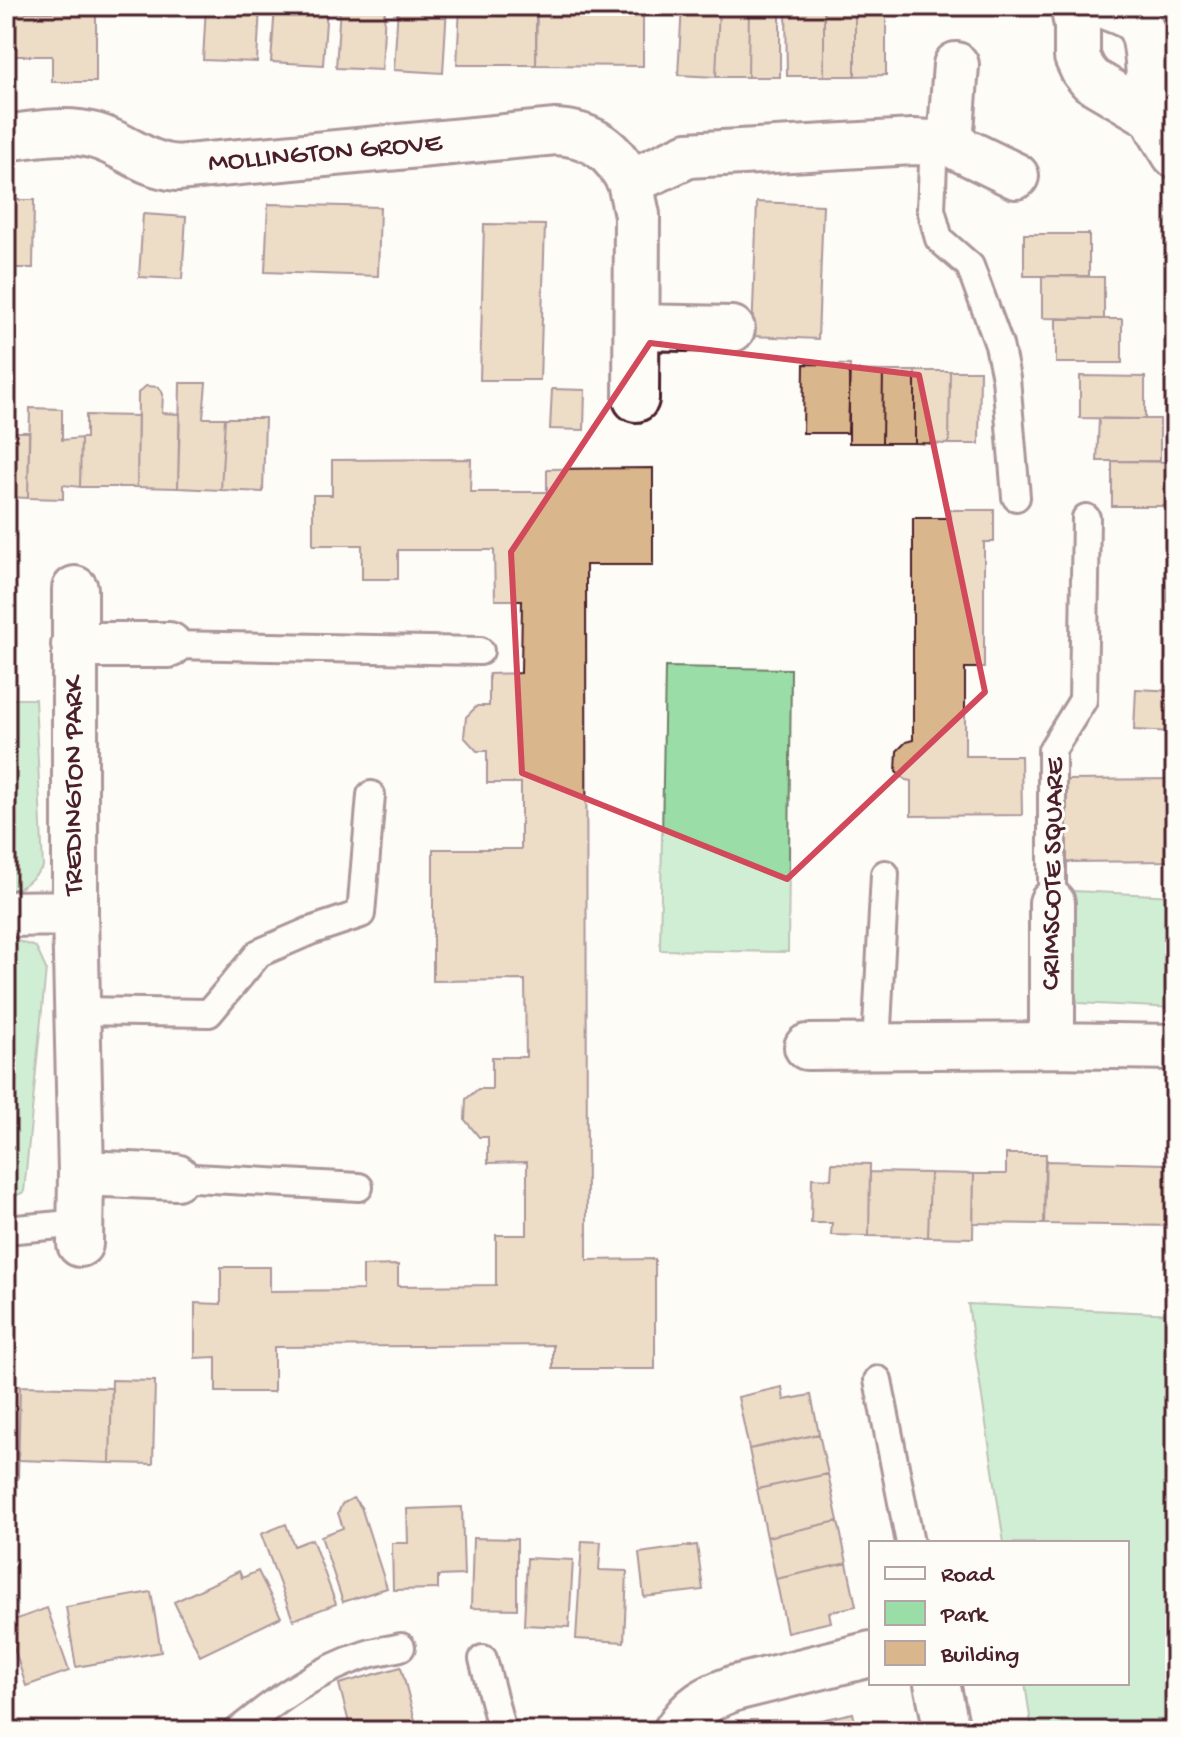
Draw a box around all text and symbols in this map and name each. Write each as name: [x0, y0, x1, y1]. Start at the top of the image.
street label: MOLLINGTON GROVE: [207, 127, 445, 181]
street label: TREDINGTON PARK: [59, 674, 92, 897]
street label: CRIMSCOTE SQUARE: [1035, 756, 1073, 991]
legend: [869, 1541, 1129, 1685]
text: Road: [941, 1562, 995, 1591]
text: Park: [940, 1602, 989, 1631]
text: Building: [940, 1642, 1019, 1671]

